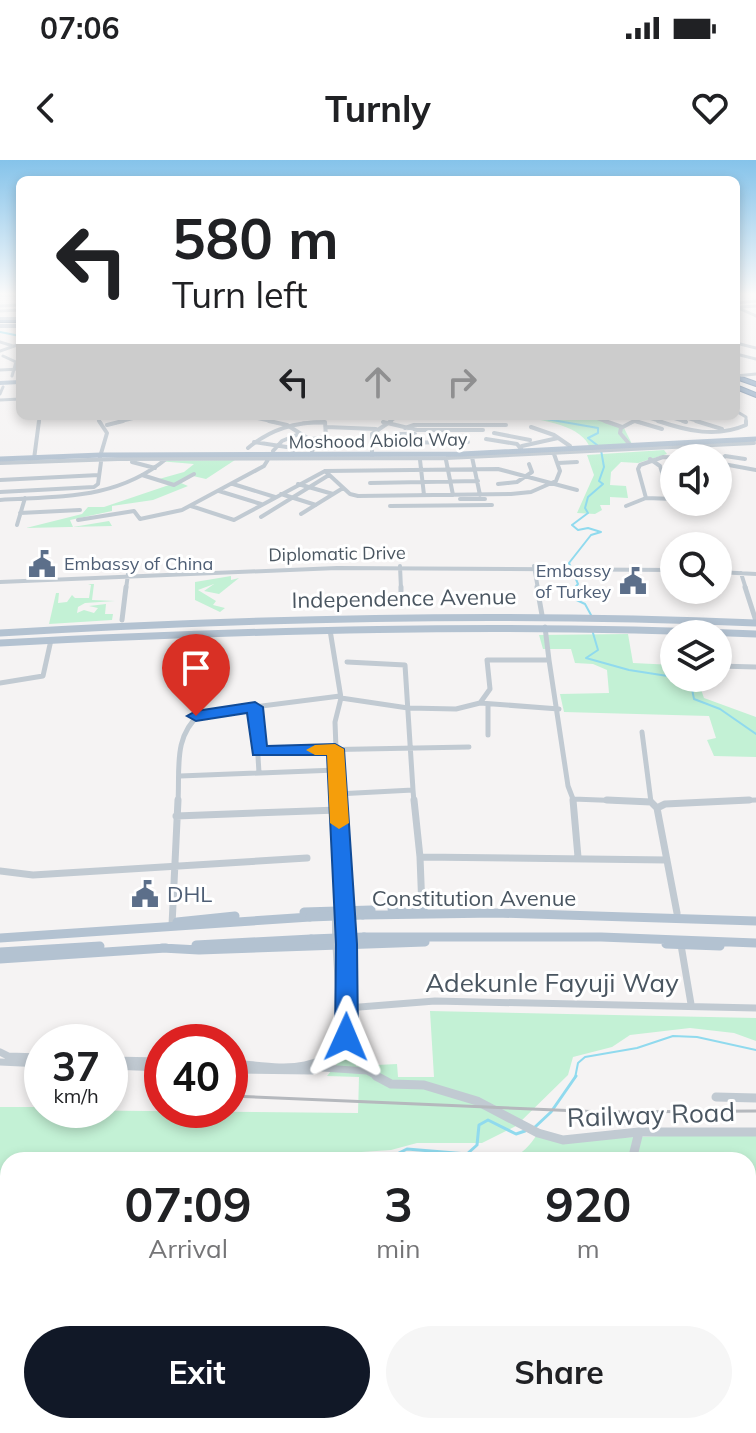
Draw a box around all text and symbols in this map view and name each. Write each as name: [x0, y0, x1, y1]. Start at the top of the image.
text: 07:06: [40, 9, 119, 47]
icon: back: [24, 86, 68, 130]
text: Turnly: [325, 86, 431, 131]
icon: heart: [688, 86, 732, 130]
text: 580 m: [172, 203, 339, 273]
icon: left: [40, 208, 144, 312]
text: Turn left: [172, 272, 308, 317]
icon: left: [272, 360, 316, 404]
icon: ahead: [356, 360, 400, 404]
icon: right: [440, 360, 484, 404]
street label: Moshood Abiola Way: [288, 427, 468, 454]
map controls: [660, 444, 732, 692]
button: sound: [660, 444, 732, 516]
button: search: [660, 532, 732, 604]
street label: Diplomatic Drive: [268, 541, 406, 566]
public building icon: Embassy of China: [27, 549, 57, 579]
place label: Embassy of China: [64, 552, 213, 575]
place label: Embassy of Turkey: [535, 559, 611, 603]
public building icon: Embassy of Turkey: [618, 566, 648, 596]
street label: Independence Avenue: [291, 582, 517, 614]
button: layers: [660, 620, 732, 692]
pin: [162, 634, 230, 716]
icon: arrive: [174, 646, 218, 690]
public building icon: DHL: [130, 879, 160, 909]
place label: DHL: [167, 880, 212, 908]
street label: Constitution Avenue: [372, 884, 576, 912]
street label: Adekunle Fayuji Way: [425, 966, 679, 999]
position arrow: [304, 995, 388, 1079]
speed limit sign: 40: [144, 1024, 248, 1128]
text: 37: [52, 1041, 100, 1091]
text: km/h: [53, 1083, 99, 1108]
street label: Railway Road: [566, 1095, 736, 1134]
text: 07:09: [125, 1174, 252, 1234]
text: 3: [384, 1174, 413, 1234]
text: 920: [545, 1174, 631, 1234]
text: Arrival: [148, 1232, 228, 1265]
text: min: [376, 1232, 420, 1265]
text: m: [577, 1232, 600, 1265]
button: Exit: [24, 1326, 370, 1418]
button: Share: [386, 1326, 732, 1418]

